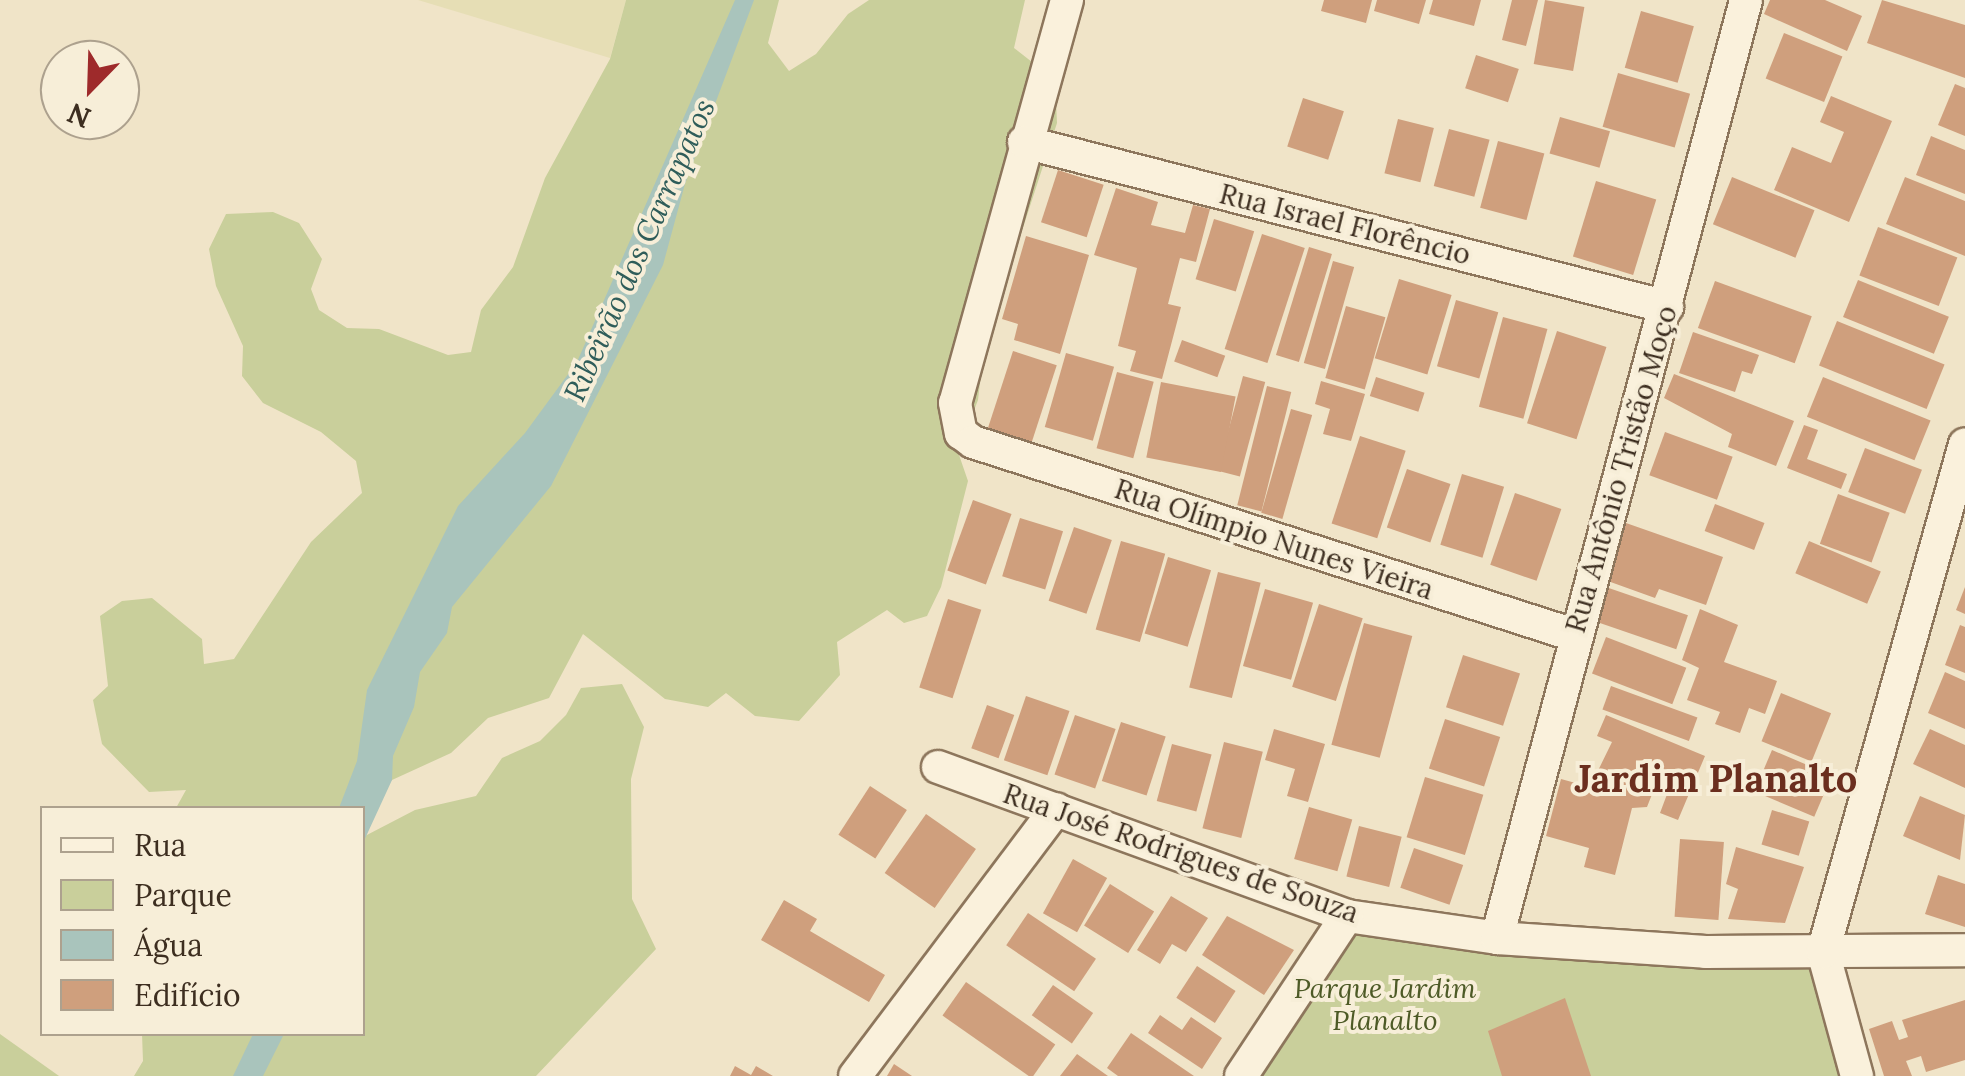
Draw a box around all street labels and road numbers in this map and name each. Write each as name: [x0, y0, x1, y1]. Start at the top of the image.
street label: Rua Israel Florêncio: [1216, 177, 1474, 271]
street label: Rua Antônio Tristão Moço: [1558, 302, 1684, 636]
street label: Rua Olímpio Nunes Vieira: [1111, 472, 1437, 606]
street label: Rua José Rodrigues de Souza: [999, 776, 1363, 930]

